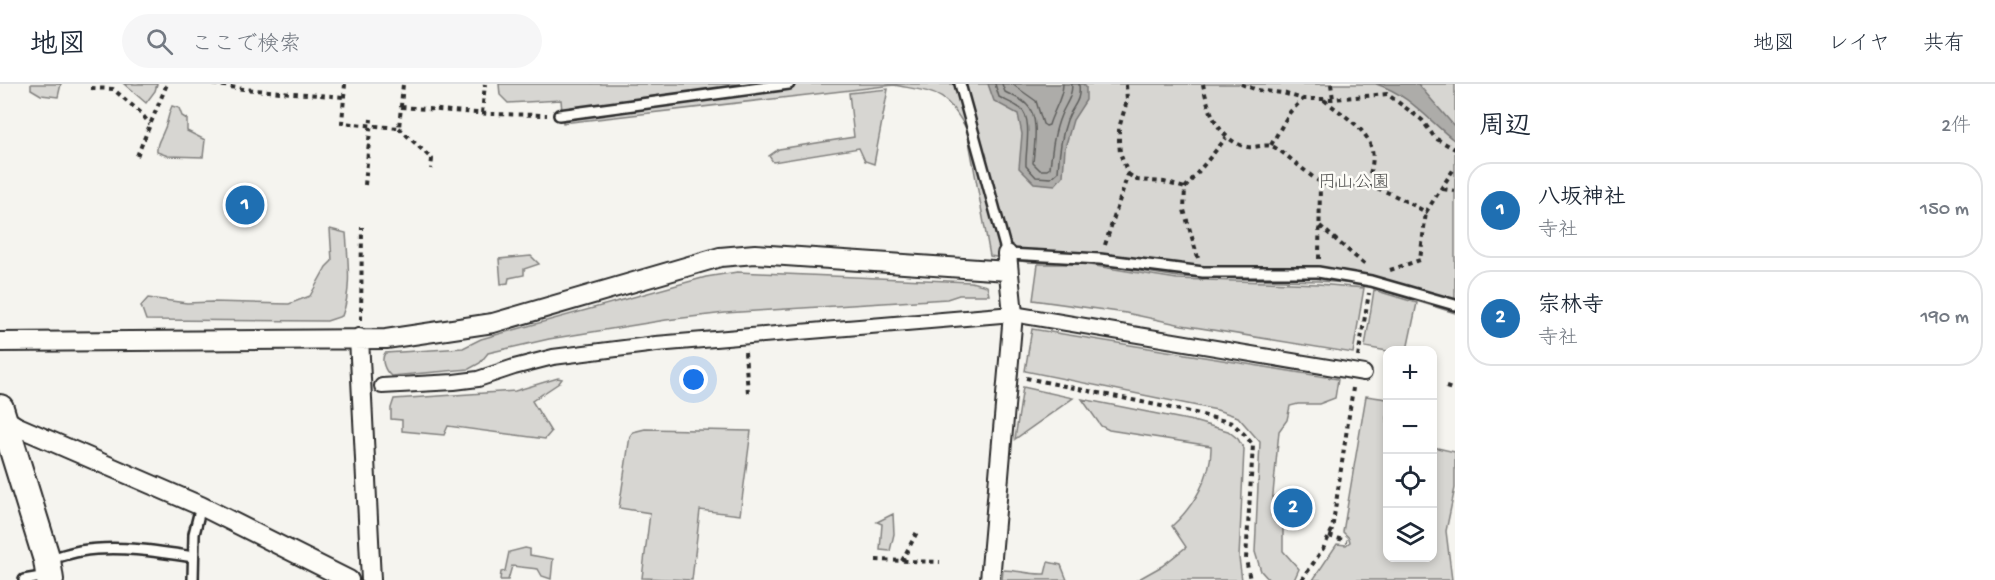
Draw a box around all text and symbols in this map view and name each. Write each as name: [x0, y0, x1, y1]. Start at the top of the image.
search box: [122, 14, 542, 68]
icon: search: [143, 25, 176, 58]
text: 地図: [30, 30, 86, 63]
text: ここで検索: [191, 33, 301, 59]
text: 地図: [1753, 33, 1795, 58]
text: レイヤ: [1828, 33, 1890, 58]
text: 共有: [1923, 33, 1965, 58]
text: 周辺: [1479, 113, 1531, 144]
text: 2件: [1941, 116, 1971, 139]
park label: 円山公園: [1318, 173, 1390, 194]
pin: 1: [226, 182, 264, 228]
text: 八坂神社: [1538, 186, 1626, 212]
text: 1: [1496, 199, 1505, 222]
text: 150 m: [1920, 199, 1969, 222]
text: 寺社: [1538, 220, 1578, 243]
text: 宗林寺: [1538, 294, 1604, 320]
text: 2: [1496, 307, 1505, 330]
text: 190 m: [1921, 307, 1969, 330]
text: 寺社: [1538, 328, 1578, 351]
map controls: [1383, 346, 1437, 562]
button: +: [1383, 346, 1437, 400]
your location: [679, 365, 708, 394]
button: −: [1383, 400, 1437, 454]
button: locate: [1383, 454, 1437, 508]
pin: 2: [1274, 486, 1312, 530]
button: layers: [1383, 508, 1437, 562]

